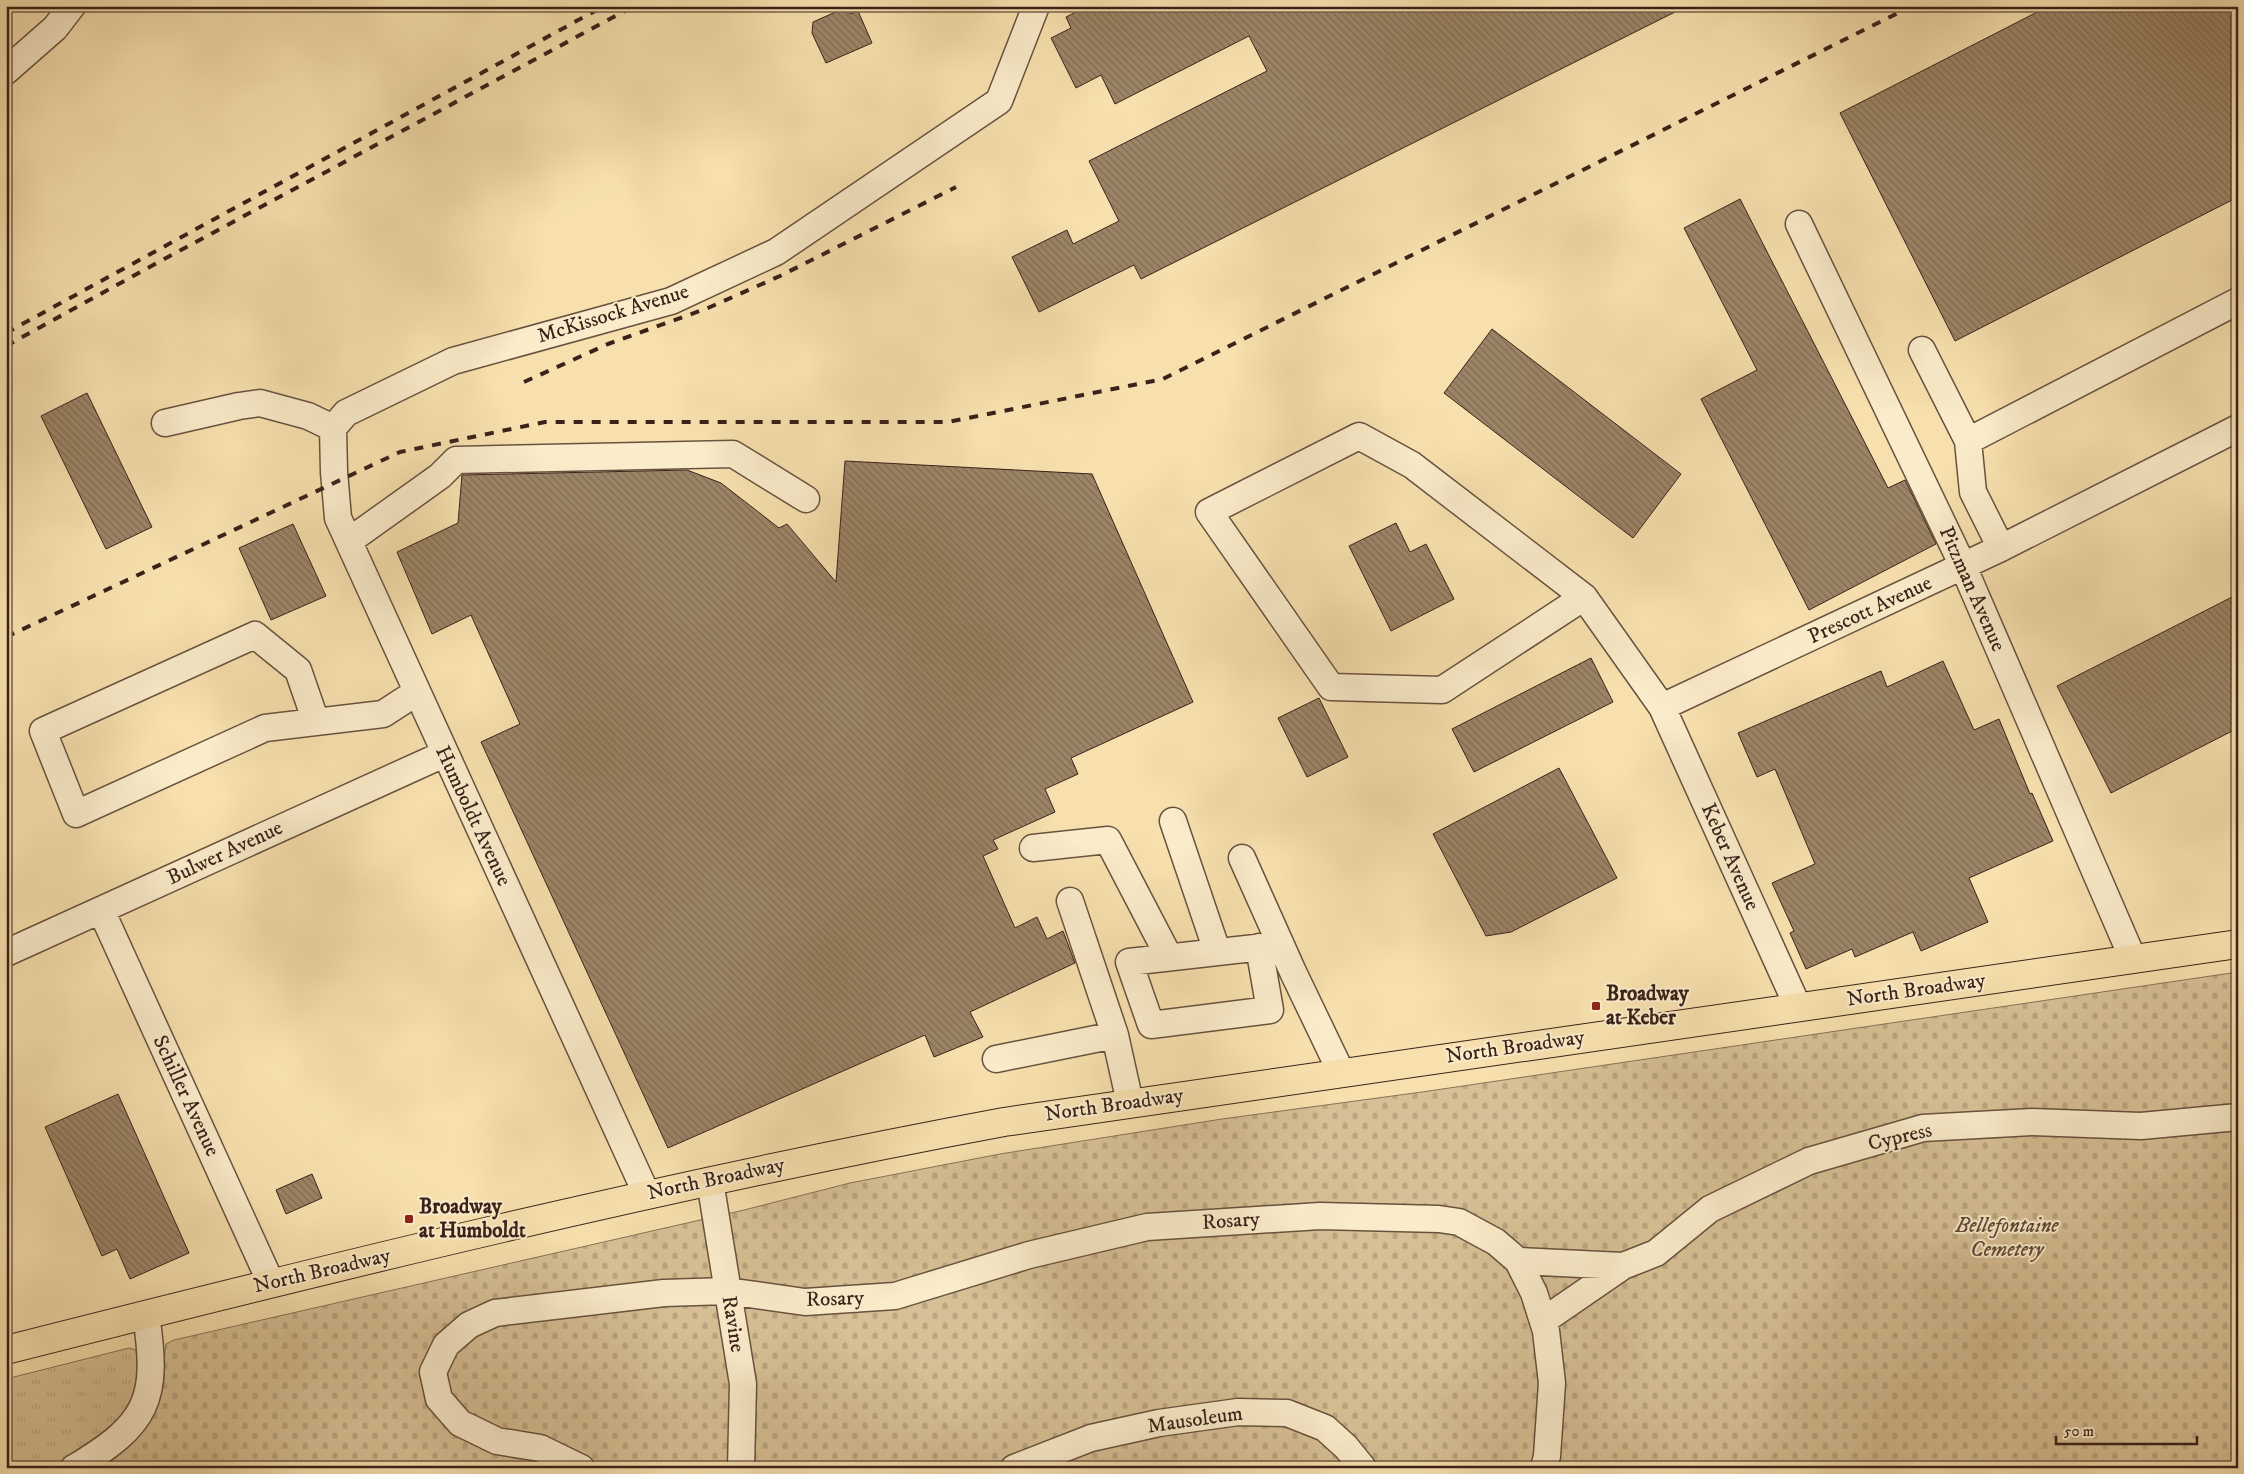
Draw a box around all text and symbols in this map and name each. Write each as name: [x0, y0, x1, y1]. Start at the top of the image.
street label: McKissock Avenue: [534, 279, 692, 349]
street label: Pitzman Avenue: [1933, 522, 2011, 656]
street label: Prescott Avenue: [1804, 570, 1936, 650]
street label: Humboldt Avenue: [429, 742, 517, 890]
street label: Keber Avenue: [1695, 799, 1765, 915]
street label: Bulwer Avenue: [163, 815, 287, 891]
street label: North Broadway: [1845, 967, 1988, 1013]
place label: Broadway at Keber: [1606, 981, 1690, 1031]
marker: Broadway at Keber: [1590, 1000, 1602, 1012]
street label: North Broadway: [1444, 1024, 1587, 1070]
street label: Schiller Avenue: [147, 1031, 226, 1161]
street label: North Broadway: [1043, 1082, 1186, 1128]
street label: Cypress: [1866, 1117, 1934, 1157]
street label: North Broadway: [645, 1152, 788, 1206]
place label: Broadway at Humboldt: [419, 1194, 526, 1244]
street label: Rosary: [1201, 1206, 1262, 1236]
marker: Broadway at Humboldt: [403, 1213, 415, 1225]
park label: Bellefontaine Cemetery: [1955, 1213, 2059, 1263]
street label: North Broadway: [251, 1242, 394, 1299]
street label: Rosary: [806, 1285, 865, 1313]
street label: Ravine: [716, 1294, 750, 1355]
street label: Mausoleum: [1146, 1400, 1245, 1440]
scale bar: [2056, 1414, 2198, 1446]
text: 50 m: [2064, 1422, 2094, 1441]

